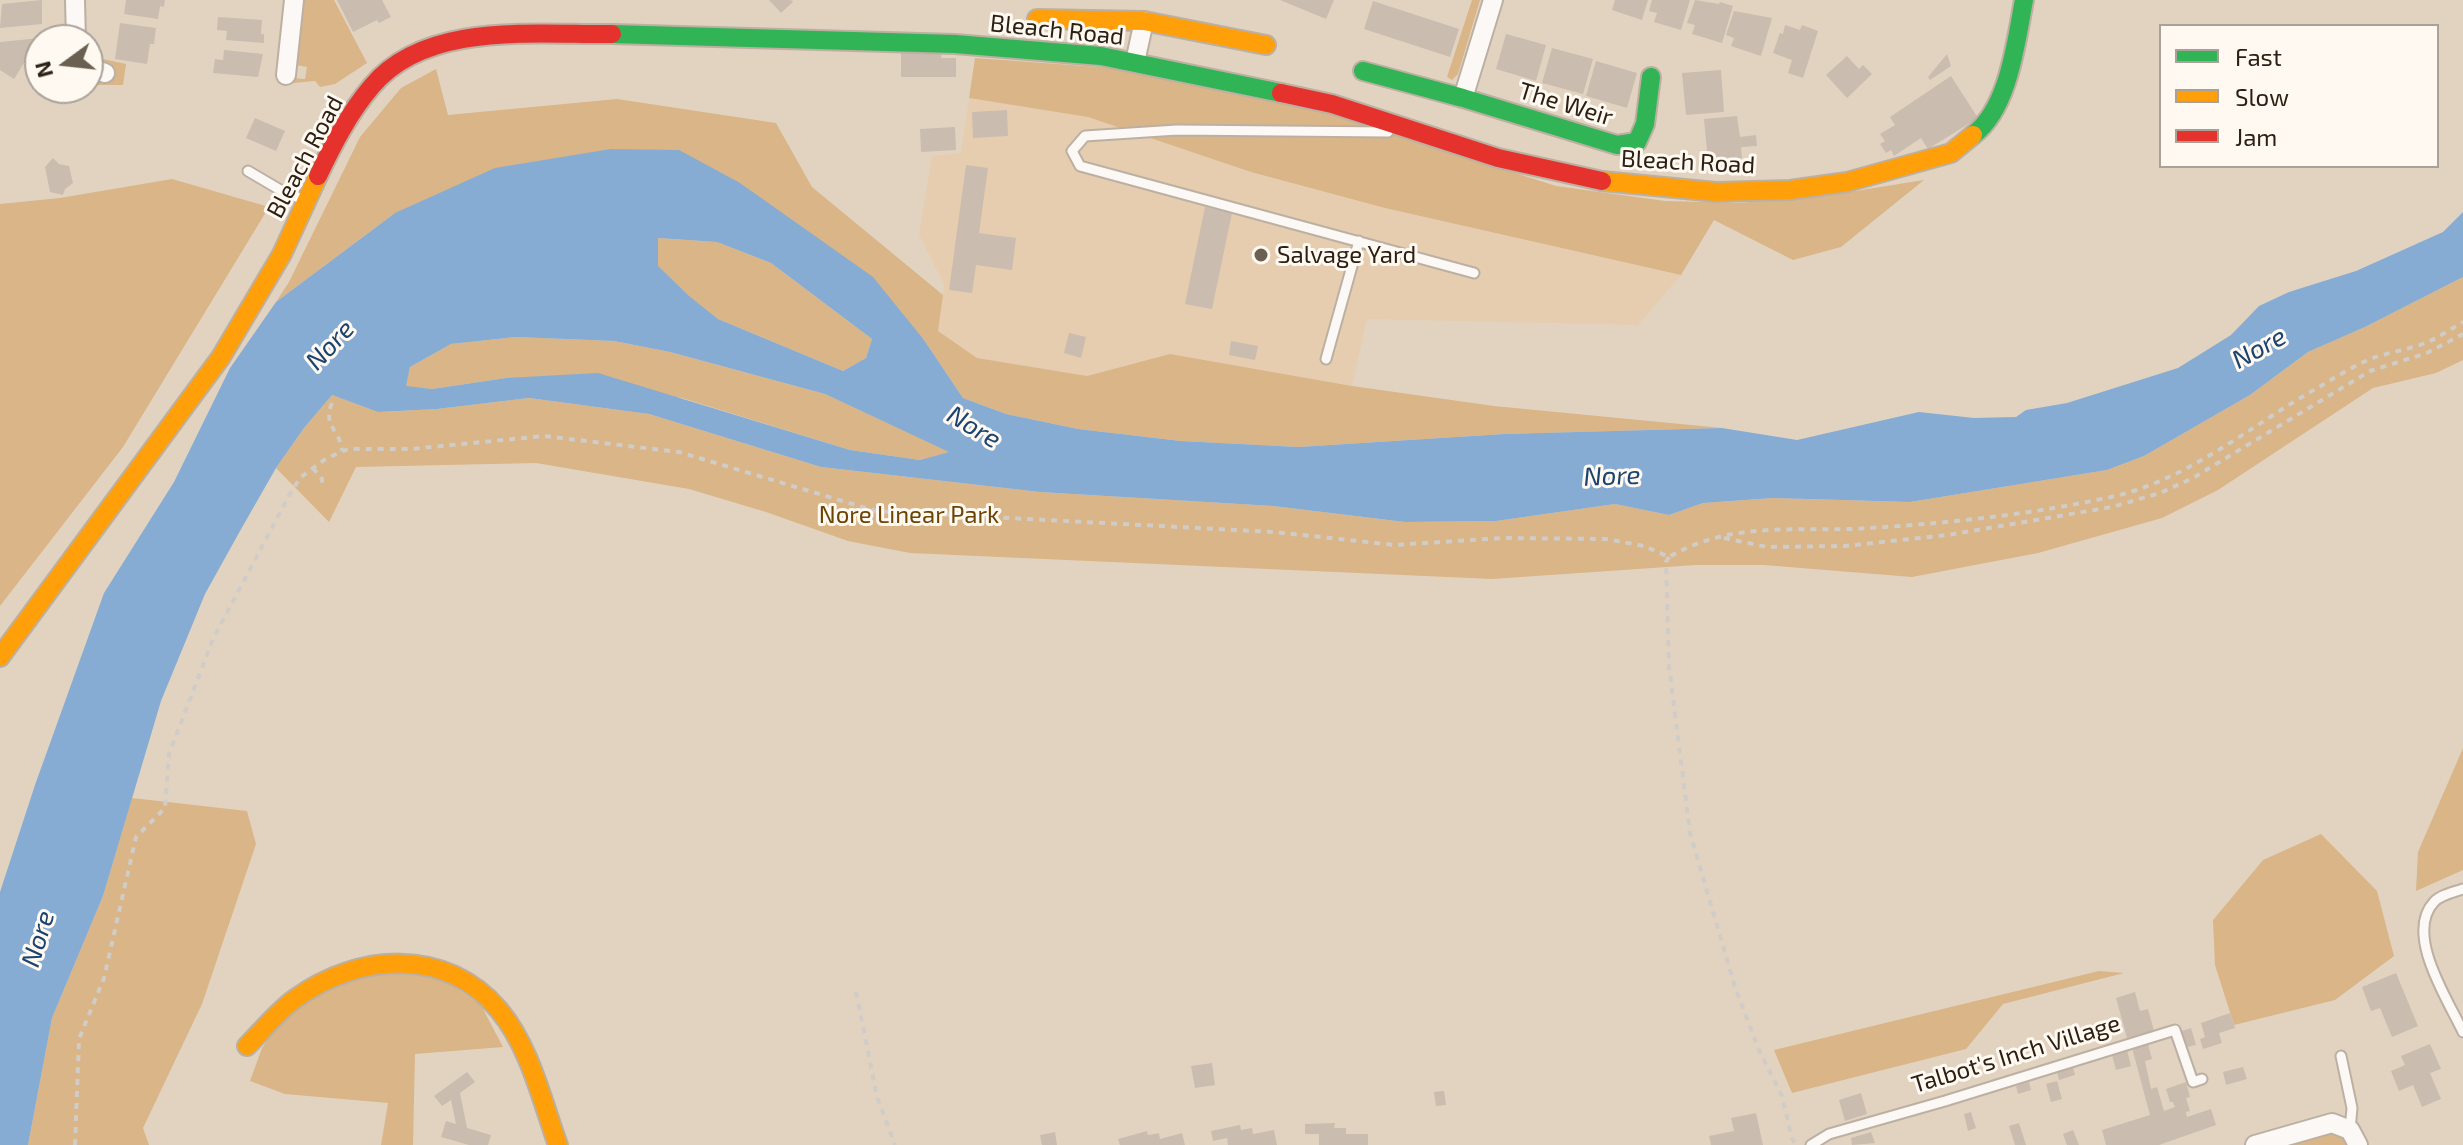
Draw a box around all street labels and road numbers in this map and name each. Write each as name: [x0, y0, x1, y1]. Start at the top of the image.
street label: Bleach Road: [989, 9, 1125, 51]
street label: The Weir: [1515, 76, 1617, 132]
street label: Bleach Road: [261, 91, 349, 223]
street label: Bleach Road: [1620, 144, 1756, 180]
street label: Talbot's Inch Village: [1908, 1009, 2124, 1099]

